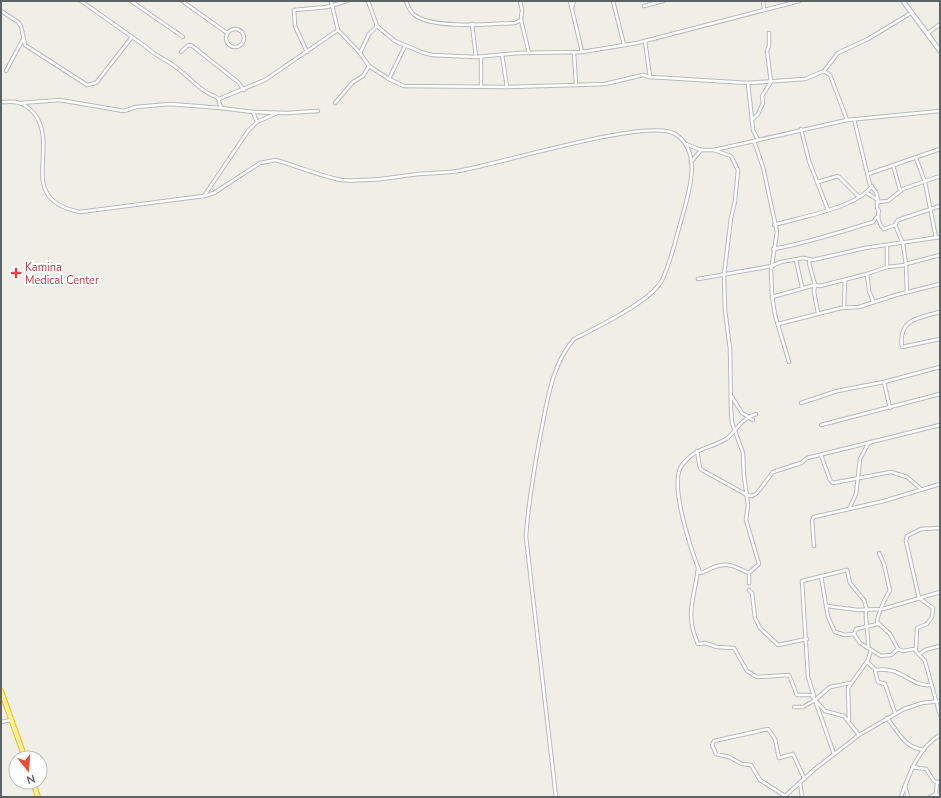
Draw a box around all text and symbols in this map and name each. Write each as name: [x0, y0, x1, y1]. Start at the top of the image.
place label: Kamina Medical Center: [25, 260, 99, 288]
marker: Kamina Medical Center: [10, 267, 22, 279]
north arrow: [8, 750, 48, 790]
text: N: [25, 771, 37, 787]

